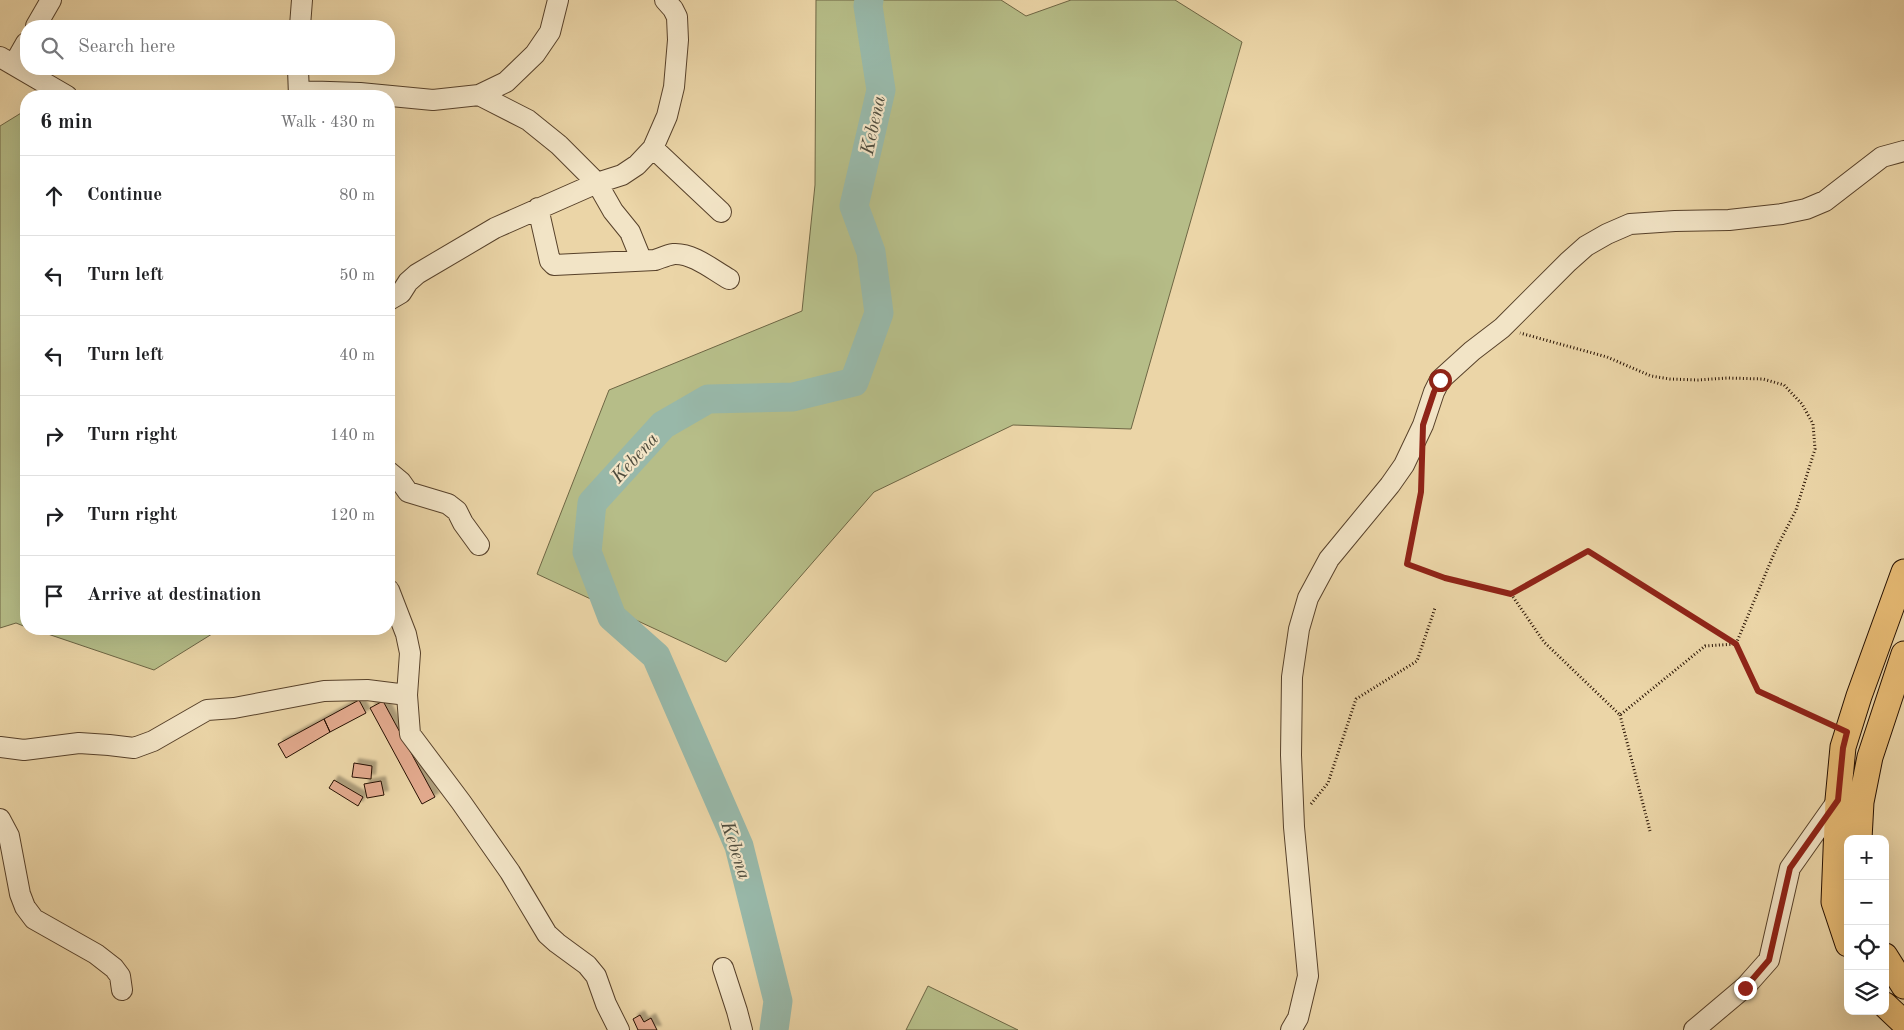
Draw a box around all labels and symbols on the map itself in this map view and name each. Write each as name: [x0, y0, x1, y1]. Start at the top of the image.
water label: Kebena: [859, 94, 890, 158]
route start: [1429, 369, 1452, 392]
water label: Kebena: [608, 430, 663, 488]
water label: Kebena: [716, 818, 753, 882]
route end: [1734, 977, 1757, 1000]

